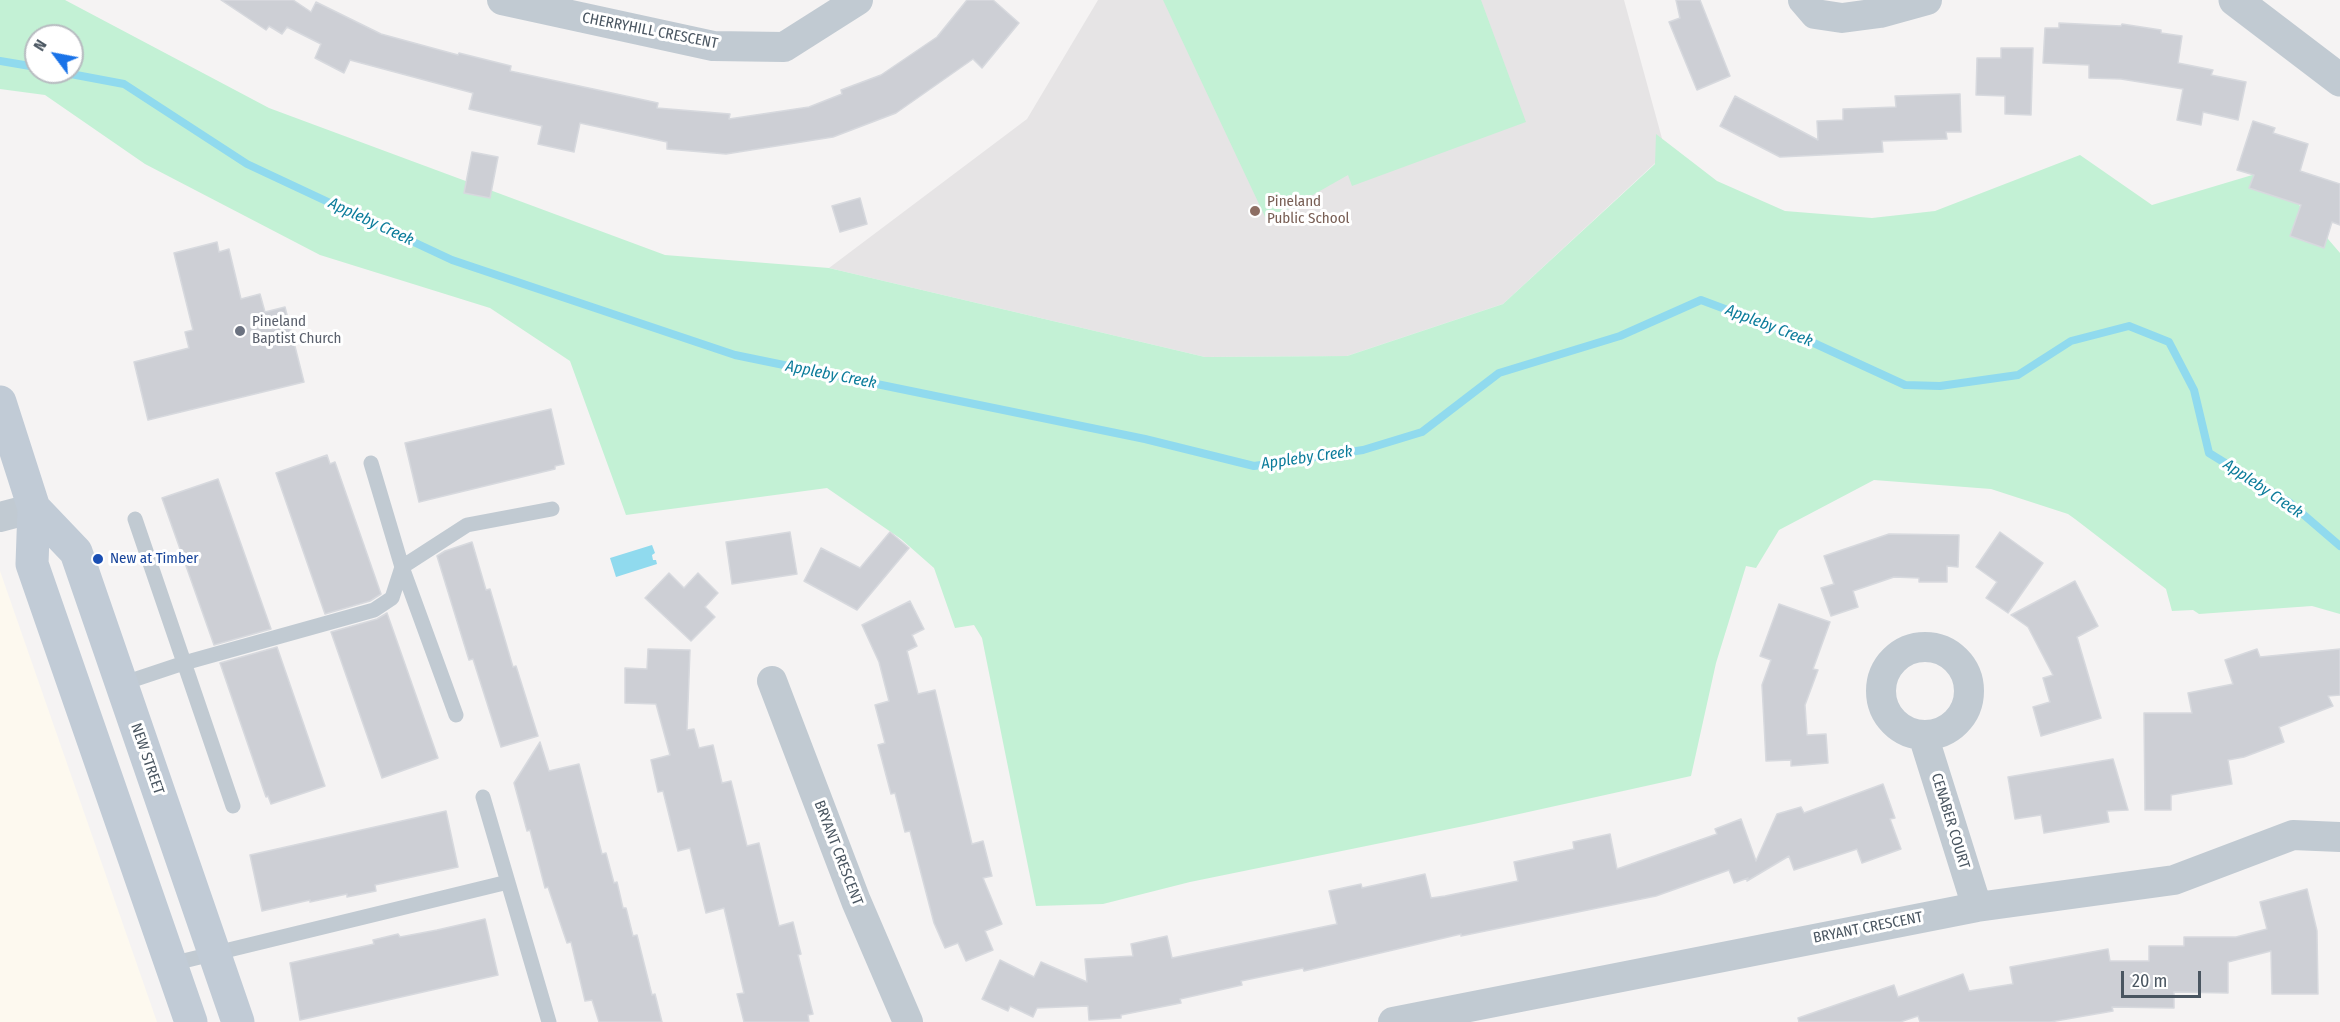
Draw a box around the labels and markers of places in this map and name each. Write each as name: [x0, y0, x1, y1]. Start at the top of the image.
place label: Pineland Public School: [1267, 193, 1349, 228]
marker: Pineland Public School: [1248, 204, 1262, 218]
place label: Pineland Baptist Church: [252, 313, 341, 348]
marker: Pineland Baptist Church: [233, 324, 247, 338]
place label: New at Timber: [110, 550, 199, 568]
marker: New at Timber: [91, 552, 105, 566]

